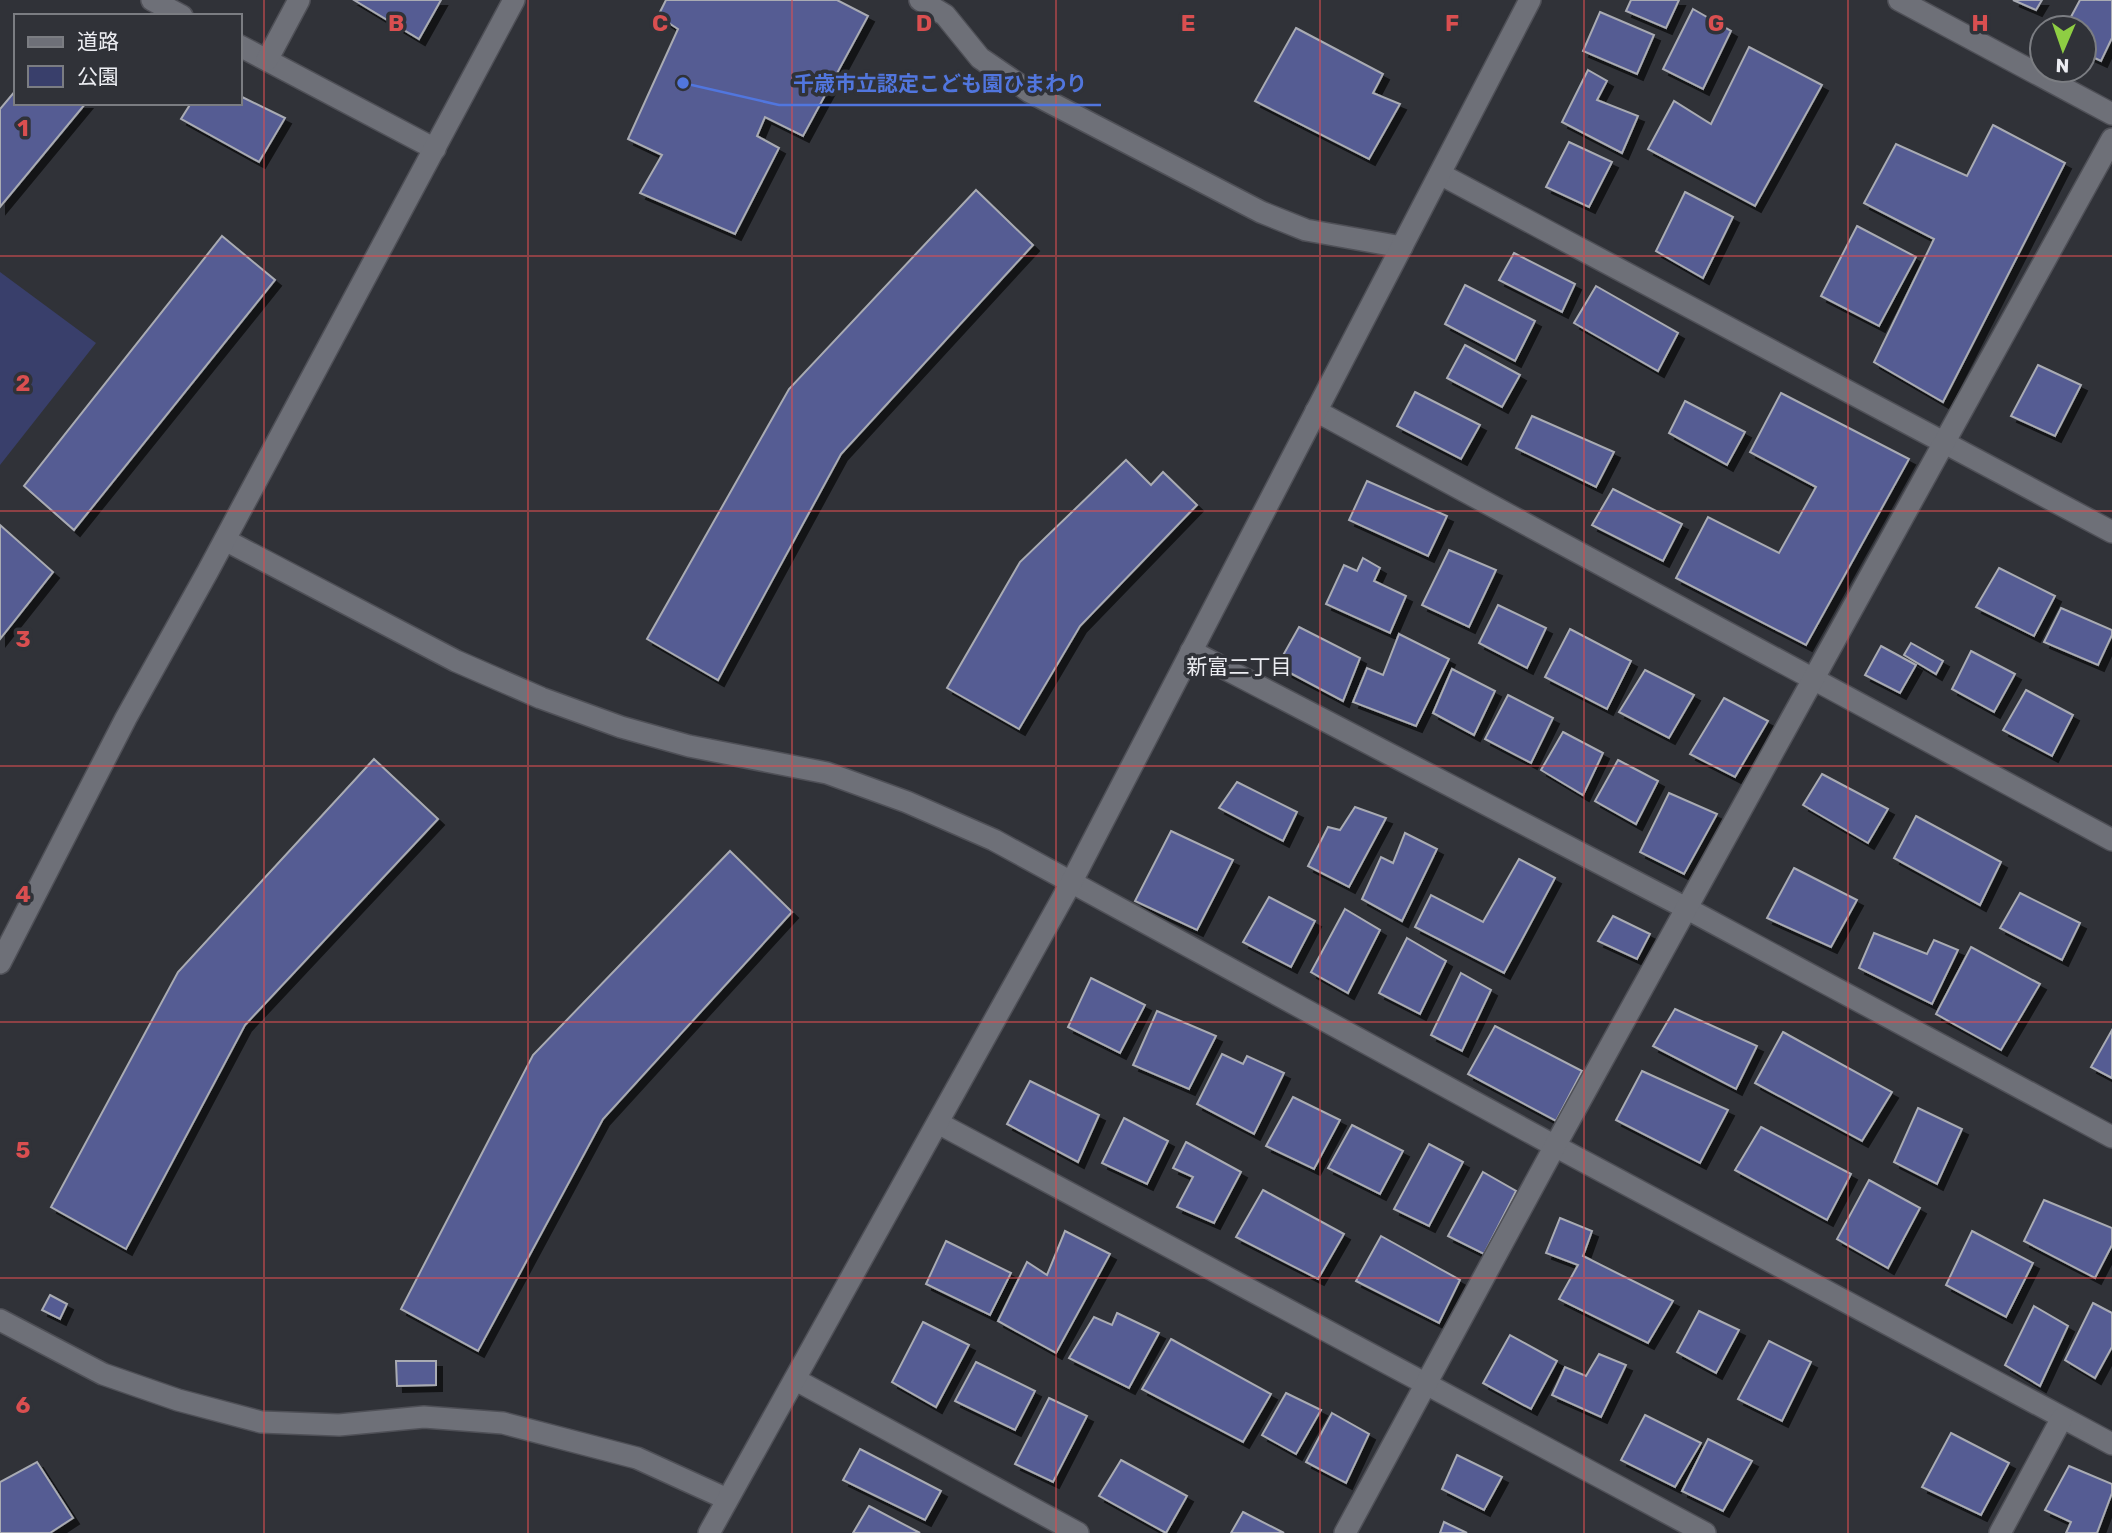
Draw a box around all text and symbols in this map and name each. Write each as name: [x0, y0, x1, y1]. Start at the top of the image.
text: B: [388, 9, 404, 37]
text: C: [652, 9, 668, 37]
text: D: [916, 9, 932, 37]
text: E: [1181, 9, 1195, 37]
text: F: [1445, 9, 1459, 37]
text: G: [1708, 9, 1724, 37]
text: H: [1971, 9, 1989, 37]
legend: [14, 14, 242, 105]
north arrow: [2028, 14, 2098, 84]
text: 道路: [77, 29, 119, 54]
text: N: [2055, 54, 2070, 77]
callout: 千歳市立認定こども園ひまわり: [779, 63, 1101, 105]
text: 公園: [77, 64, 119, 89]
text: 千歳市立認定こども園ひまわり: [793, 71, 1087, 96]
text: 1: [17, 114, 29, 142]
text: 2: [16, 369, 30, 397]
text: 3: [15, 625, 31, 653]
district label: 新富二丁目: [1187, 654, 1292, 679]
text: 4: [15, 880, 31, 908]
text: 5: [16, 1136, 31, 1164]
text: 6: [16, 1391, 31, 1419]

